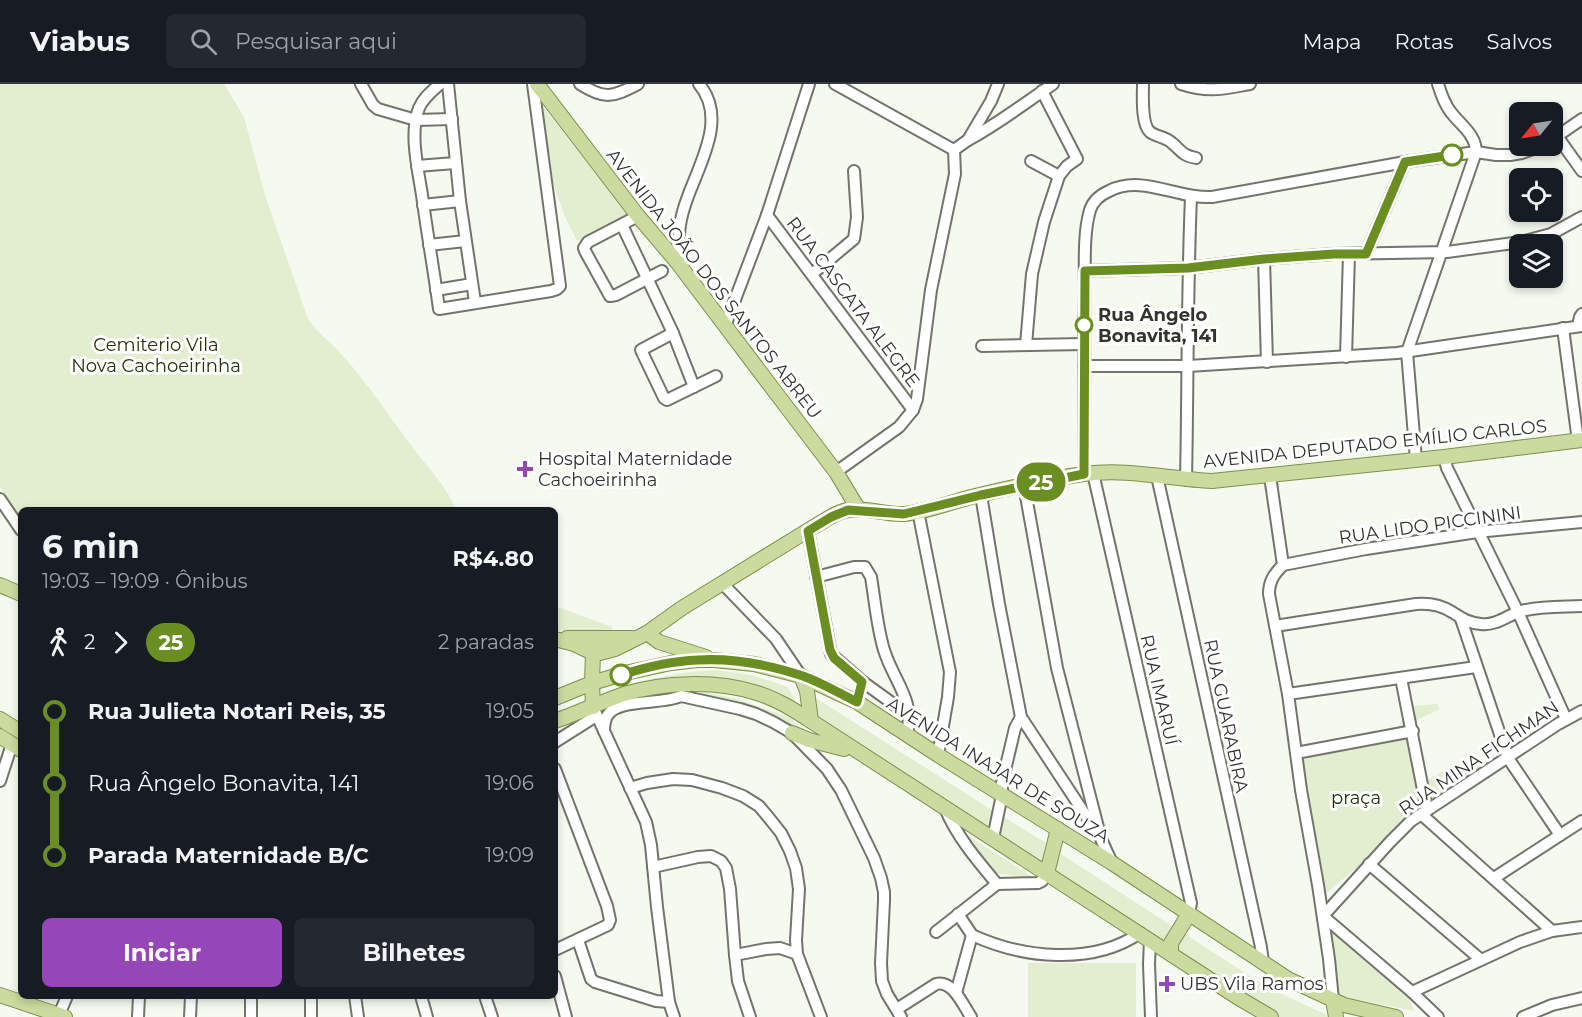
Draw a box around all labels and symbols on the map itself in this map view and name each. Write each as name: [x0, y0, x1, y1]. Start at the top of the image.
north arrow: [1509, 102, 1563, 156]
unlabelled marker: [1441, 144, 1463, 166]
street label: AVENIDA JOÃO DOS SANTOS ABREU: [602, 145, 826, 423]
street label: RUA CASCATA ALEGRE: [782, 212, 924, 392]
place label: Rua Ângelo Bonavita, 141: [1098, 304, 1218, 347]
marker: Rua Ângelo Bonavita, 141: [1075, 316, 1093, 334]
park label: Cemiterio Vila Nova Cachoeirinha: [71, 334, 241, 377]
street label: AVENIDA DEPUTADO EMÍLIO CARLOS: [1202, 415, 1548, 473]
place label: Hospital Maternidade Cachoeirinha: [538, 448, 732, 491]
marker: Hospital Maternidade Cachoeirinha: [516, 460, 534, 478]
line badge: 25: [1014, 462, 1068, 502]
street label: RUA LIDO PICCININI: [1337, 501, 1523, 549]
street label: RUA IMARUÍ: [1136, 633, 1183, 748]
street label: RUA GUARABIRA: [1199, 637, 1253, 795]
unlabelled marker: [610, 664, 632, 686]
street label: AVENIDA INAJAR DE SOUZA: [883, 692, 1113, 848]
street label: RUA MINA FICHMAN: [1395, 696, 1563, 820]
park label: praça: [1331, 787, 1381, 809]
place label: UBS Vila Ramos: [1180, 973, 1324, 995]
marker: UBS Vila Ramos: [1158, 975, 1176, 993]

